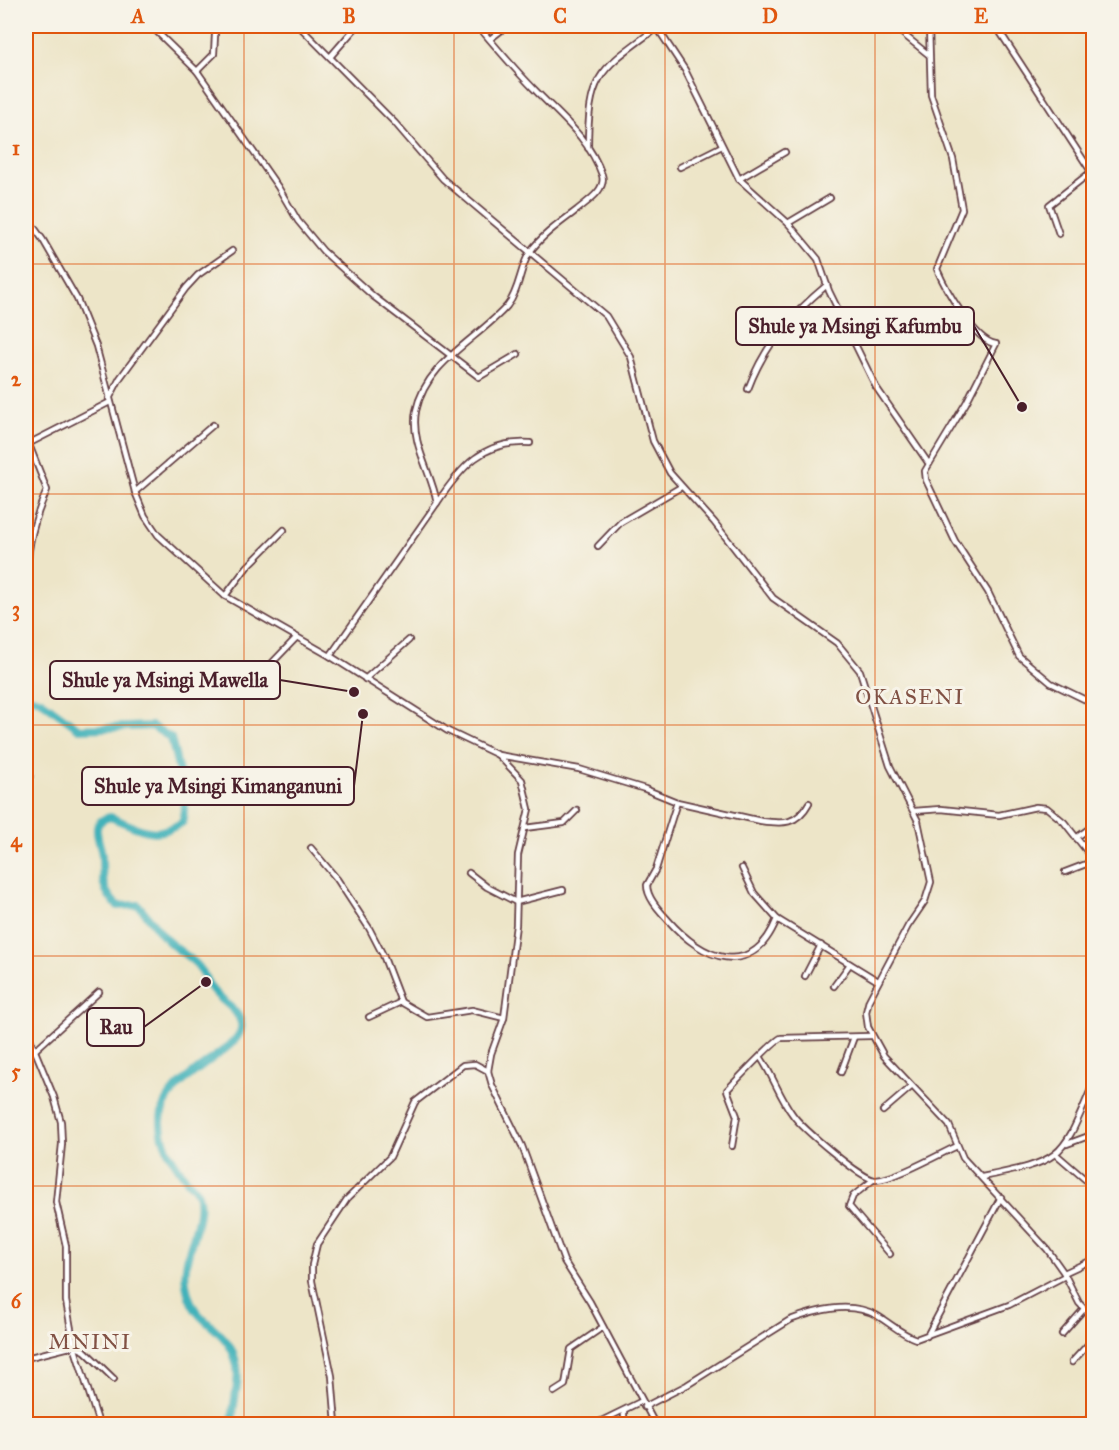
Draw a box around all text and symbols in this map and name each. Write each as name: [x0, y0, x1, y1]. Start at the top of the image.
text: A: [129, 4, 145, 28]
text: B: [342, 4, 356, 28]
text: C: [553, 4, 567, 28]
text: D: [762, 4, 778, 28]
text: E: [974, 4, 989, 28]
text: 1: [12, 136, 20, 160]
callout: Shule ya Msingi Kafumbu: [736, 307, 974, 345]
text: Shule ya Msingi Kafumbu: [748, 314, 962, 339]
text: 2: [11, 367, 22, 391]
text: 3: [12, 597, 20, 622]
callout: Shule ya Msingi Mawella: [50, 661, 280, 699]
text: Shule ya Msingi Mawella: [62, 668, 269, 693]
district label: OKASENI: [855, 684, 965, 710]
callout: Shule ya Msingi Kimanganuni: [82, 767, 354, 805]
text: Shule ya Msingi Kimanganuni: [94, 774, 342, 799]
text: 4: [10, 828, 22, 853]
callout: Rau: [87, 1008, 144, 1046]
text: Rau: [99, 1015, 133, 1039]
text: 5: [11, 1059, 21, 1083]
text: 6: [11, 1289, 23, 1313]
district label: MNINI: [49, 1329, 131, 1355]

